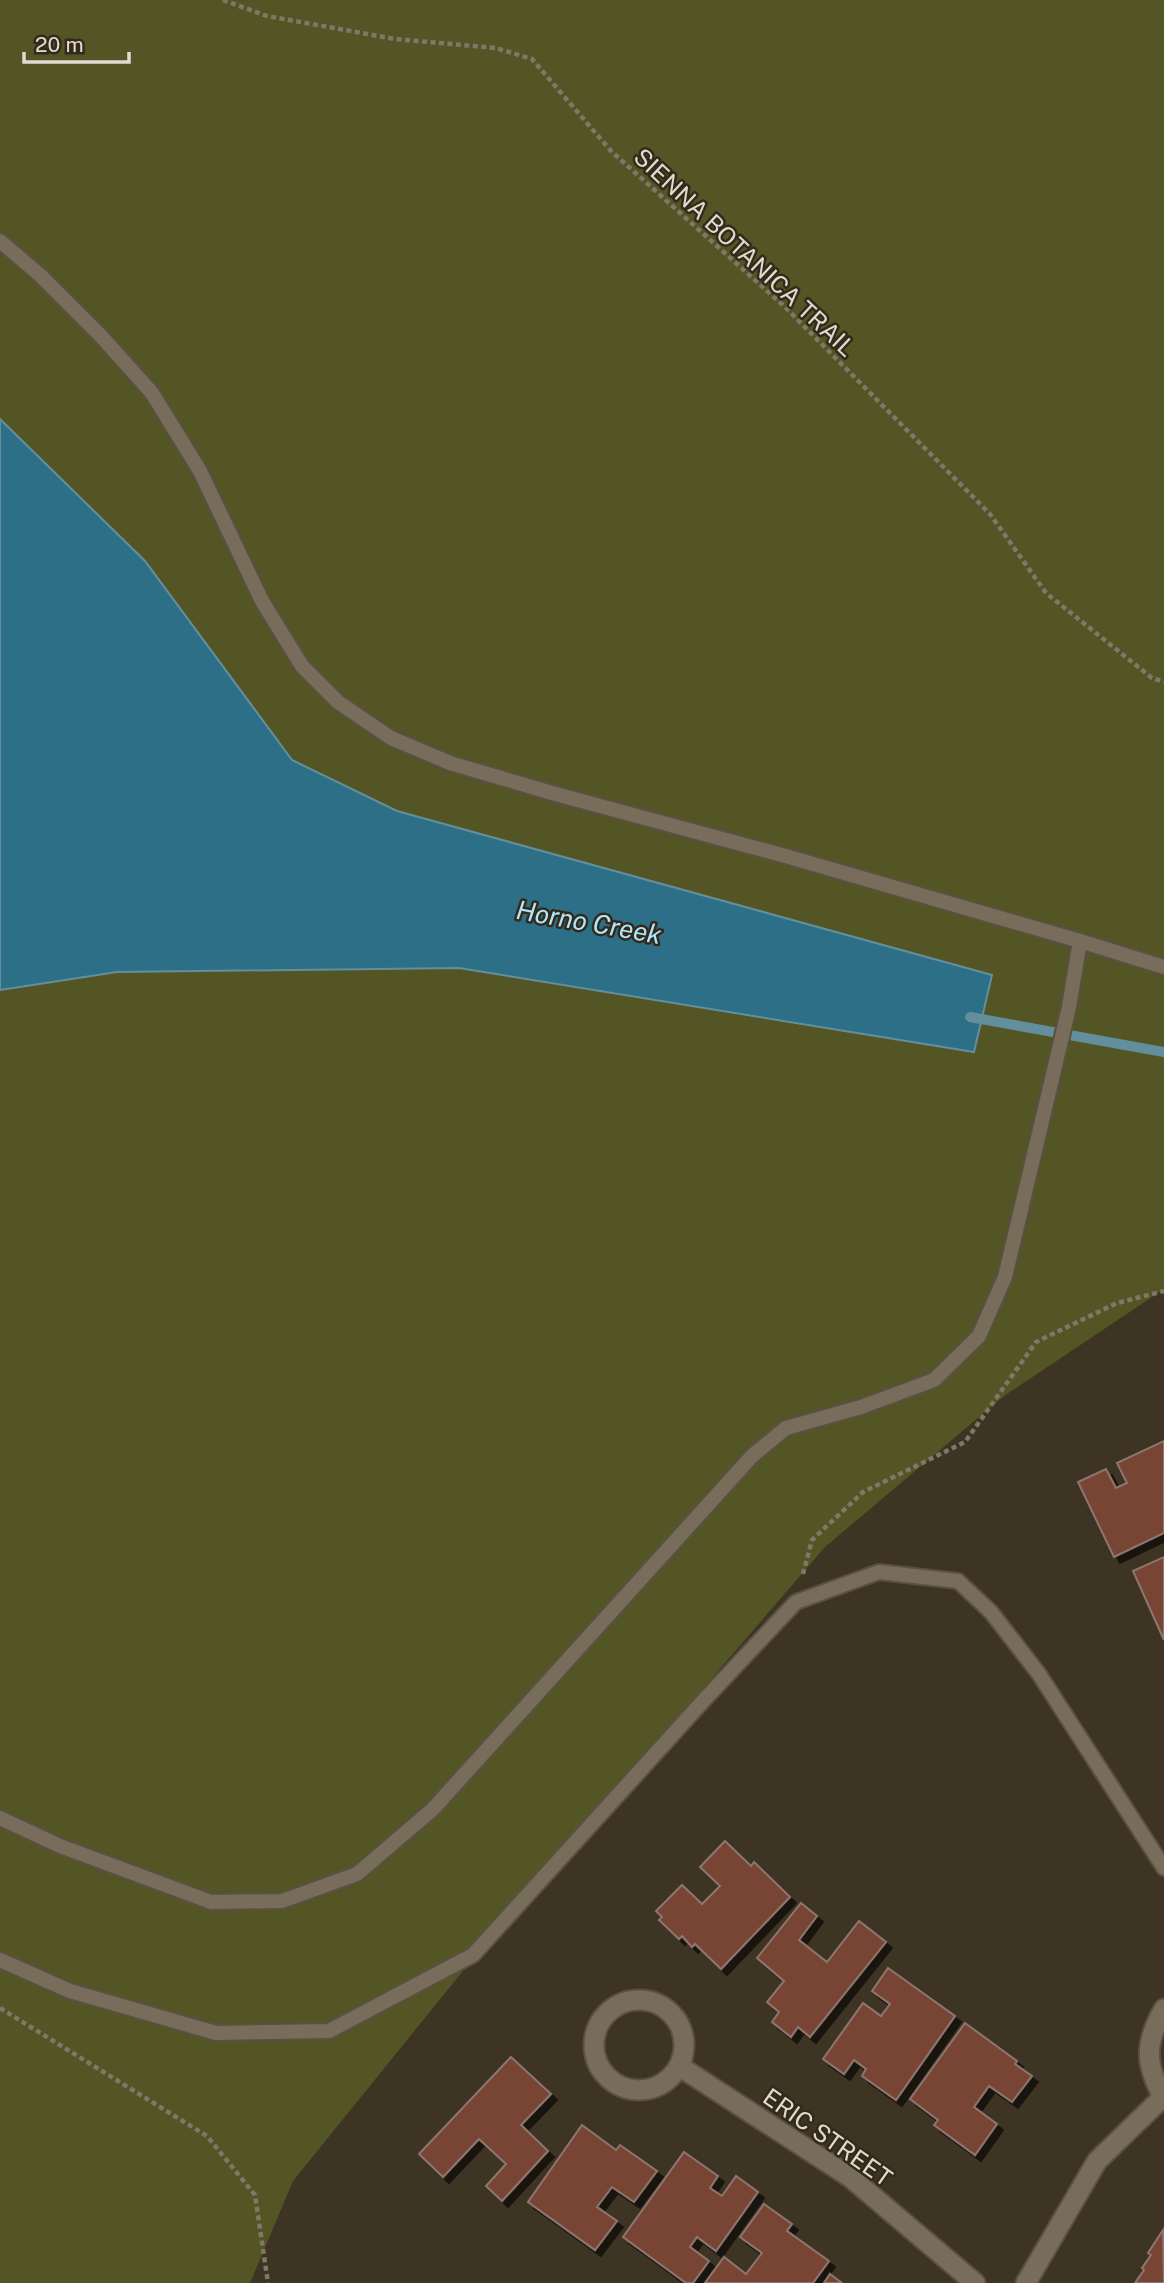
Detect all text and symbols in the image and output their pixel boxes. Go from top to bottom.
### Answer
scale bar [24,21,130,65]
text: 20 m [35,32,84,57]
street label: SIENNA BOTANICA TRAIL [629,142,861,362]
water label: Horno Creek [514,894,664,950]
street label: ERIC STREET [758,2082,898,2192]

